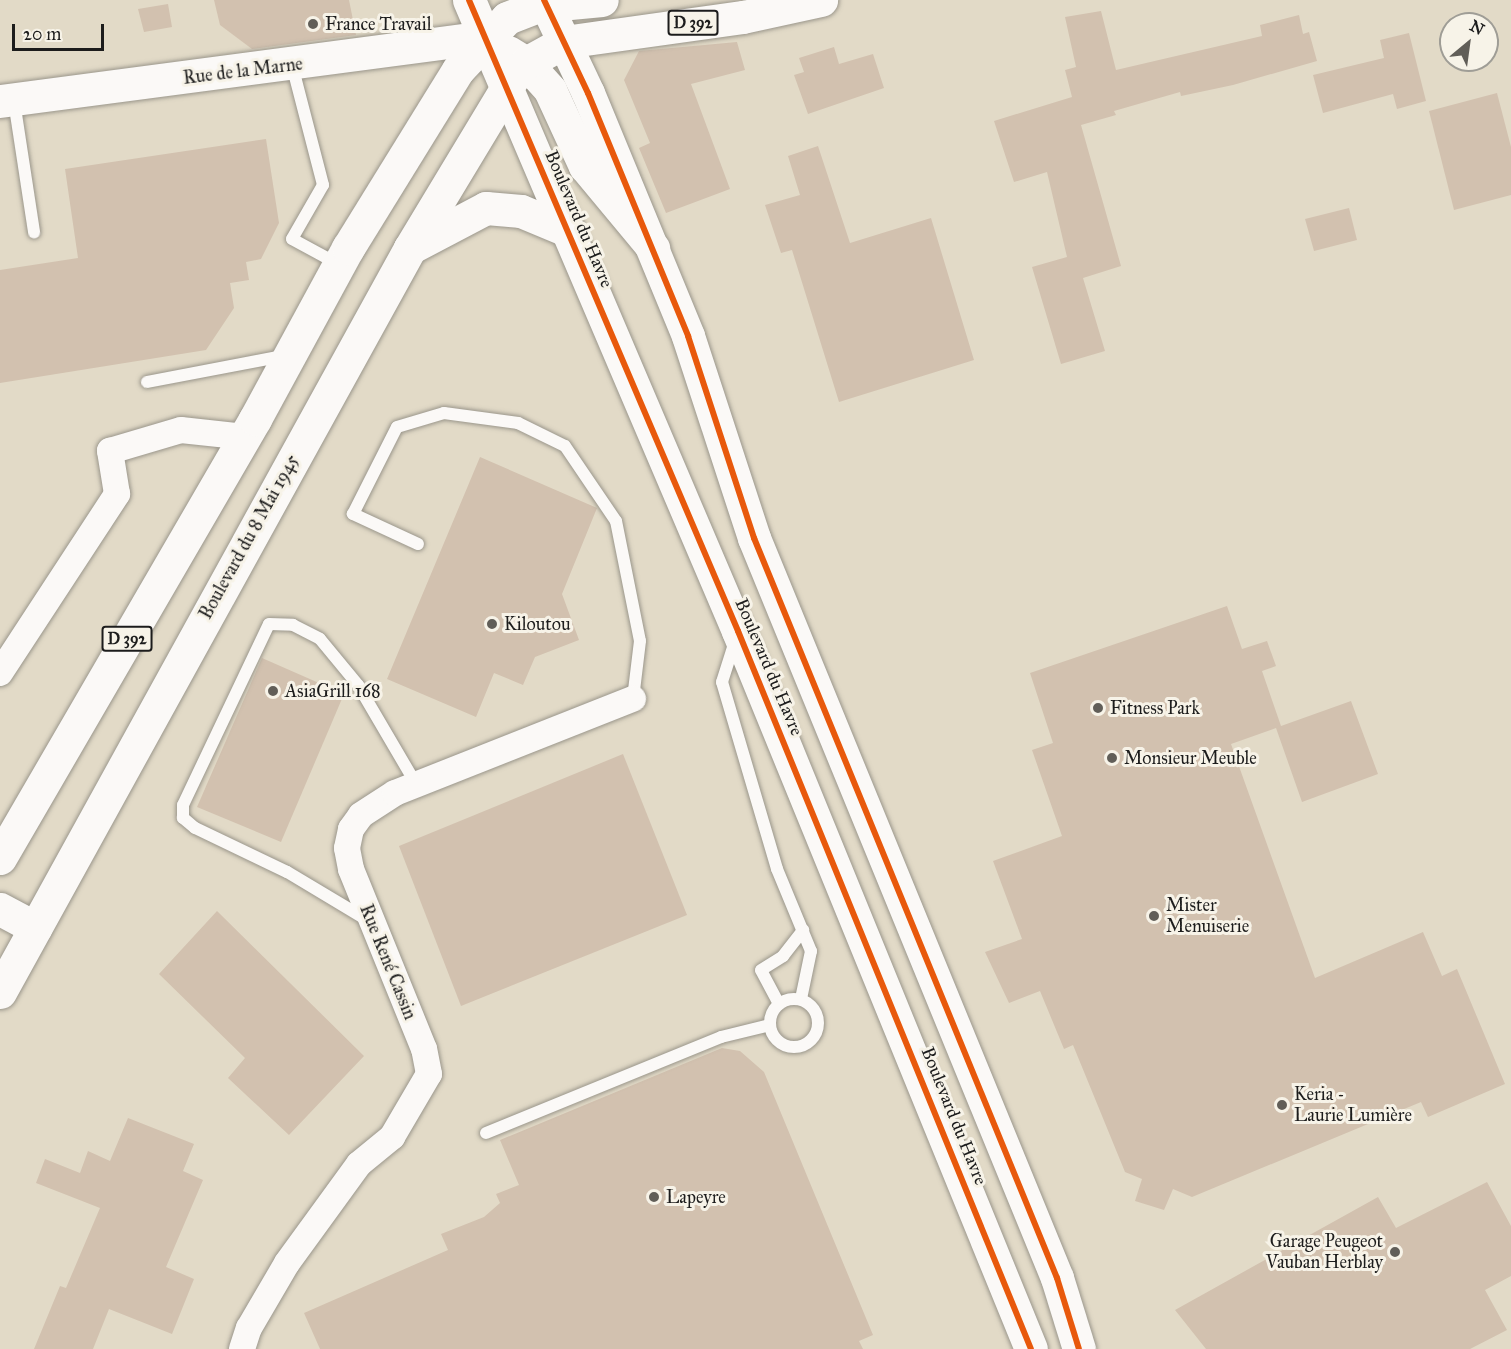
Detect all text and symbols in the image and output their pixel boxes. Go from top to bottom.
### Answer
road number: D 392 [668,10,718,36]
scale bar [15,12,106,50]
north arrow [1439,12,1499,72]
place label: France Travail [325,13,431,35]
text: N [1466,16,1488,39]
marker: France Travail [306,17,320,31]
text: 20 m [23,23,61,45]
street label: Rue de la Marne [182,53,304,89]
street label: Boulevard du Havre [540,147,618,291]
street label: Boulevard du 8 Mai 1945 [195,451,303,623]
street label: Boulevard du Havre [730,595,808,739]
place label: Kiloutou [504,613,570,635]
marker: Kiloutou [485,617,499,631]
road number: D 392 [102,626,152,652]
place label: AsiaGrill 168 [285,680,381,702]
marker: AsiaGrill 168 [266,684,280,698]
place label: Fitness Park [1110,697,1200,719]
marker: Fitness Park [1091,701,1105,715]
place label: Monsieur Meuble [1124,747,1257,769]
marker: Monsieur Meuble [1105,751,1119,765]
place label: Mister Menuiserie [1166,895,1249,938]
street label: Rue René Cassin [355,901,421,1023]
marker: Mister Menuiserie [1147,909,1161,923]
street label: Boulevard du Havre [916,1044,992,1188]
place label: Keria - Laurie Lumière [1294,1084,1412,1126]
marker: Keria - Laurie Lumière [1275,1098,1289,1112]
place label: Lapeyre [666,1186,726,1208]
marker: Lapeyre [647,1190,661,1204]
place label: Garage Peugeot Vauban Herblay [1266,1231,1383,1274]
marker: Garage Peugeot Vauban Herblay [1388,1245,1402,1259]

